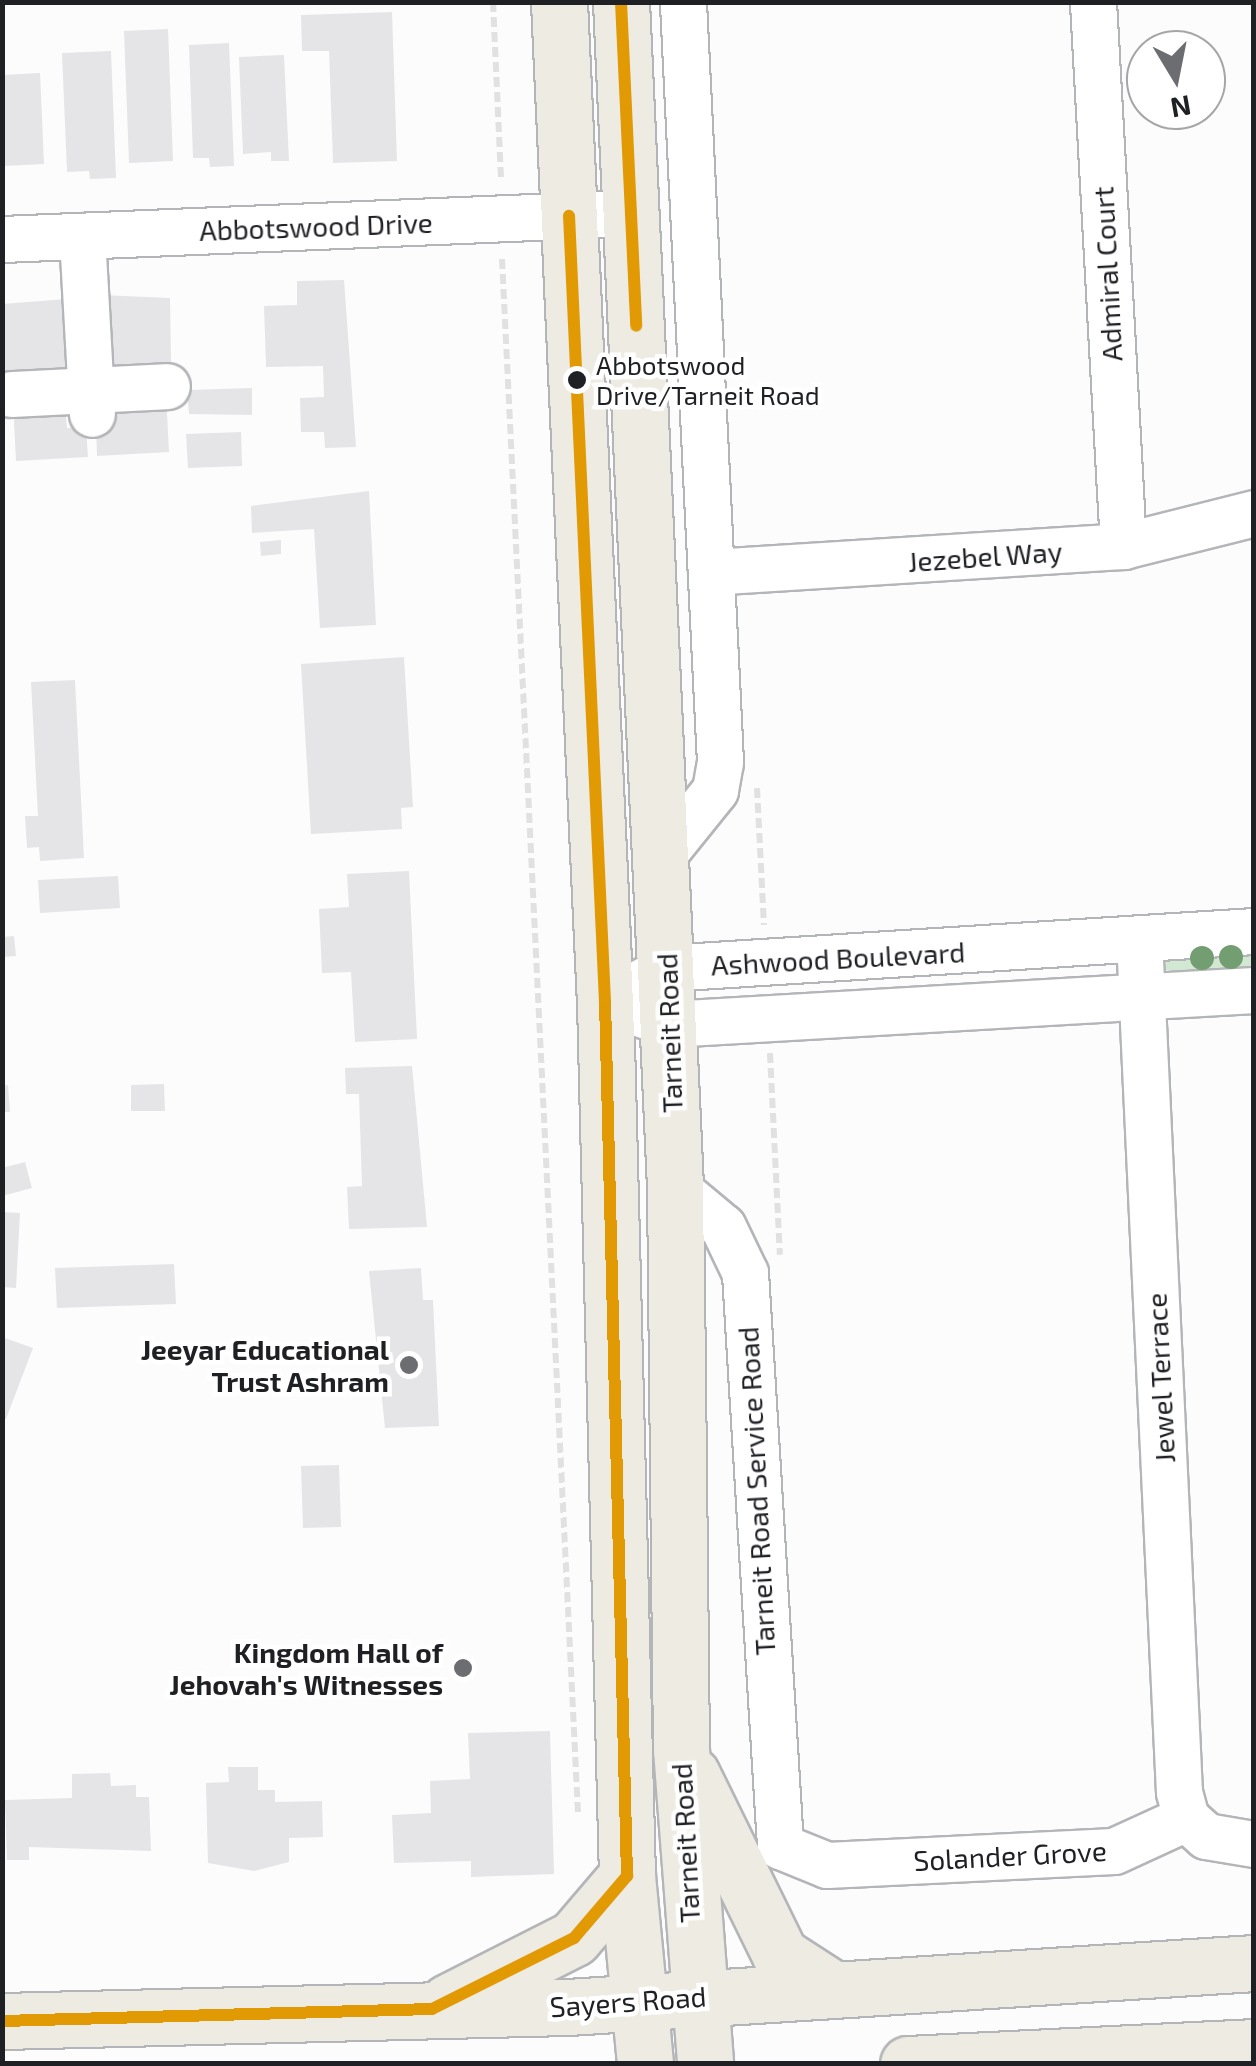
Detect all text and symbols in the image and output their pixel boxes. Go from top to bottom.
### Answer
north arrow [1126,30,1226,130]
text: N [1168,89,1194,126]
street label: Admiral Court [1086,185,1128,363]
street label: Abbotswood Drive [199,205,433,247]
place label: Abbotswood Drive/Tarneit Road [596,349,820,410]
marker: Abbotswood Drive/Tarneit Road [567,370,587,390]
street label: Jezebel Way [906,534,1064,578]
street label: Ashwood Boulevard [710,935,966,981]
street label: Tarneit Road [649,953,689,1113]
street label: Jewel Terrace [1139,1291,1181,1465]
street label: Tarneit Road Service Road [731,1326,781,1656]
place label: Jeeyar Educational Trust Ashram [140,1332,389,1398]
marker: Jeeyar Educational Trust Ashram [398,1354,420,1376]
place label: Kingdom Hall of Jehovah's Witnesses [169,1635,443,1701]
marker: Kingdom Hall of Jehovah's Witnesses [452,1657,474,1679]
street label: Tarneit Road [664,1762,706,1924]
street label: Solander Grove [912,1833,1108,1877]
street label: Sayers Road [549,1979,707,2023]

